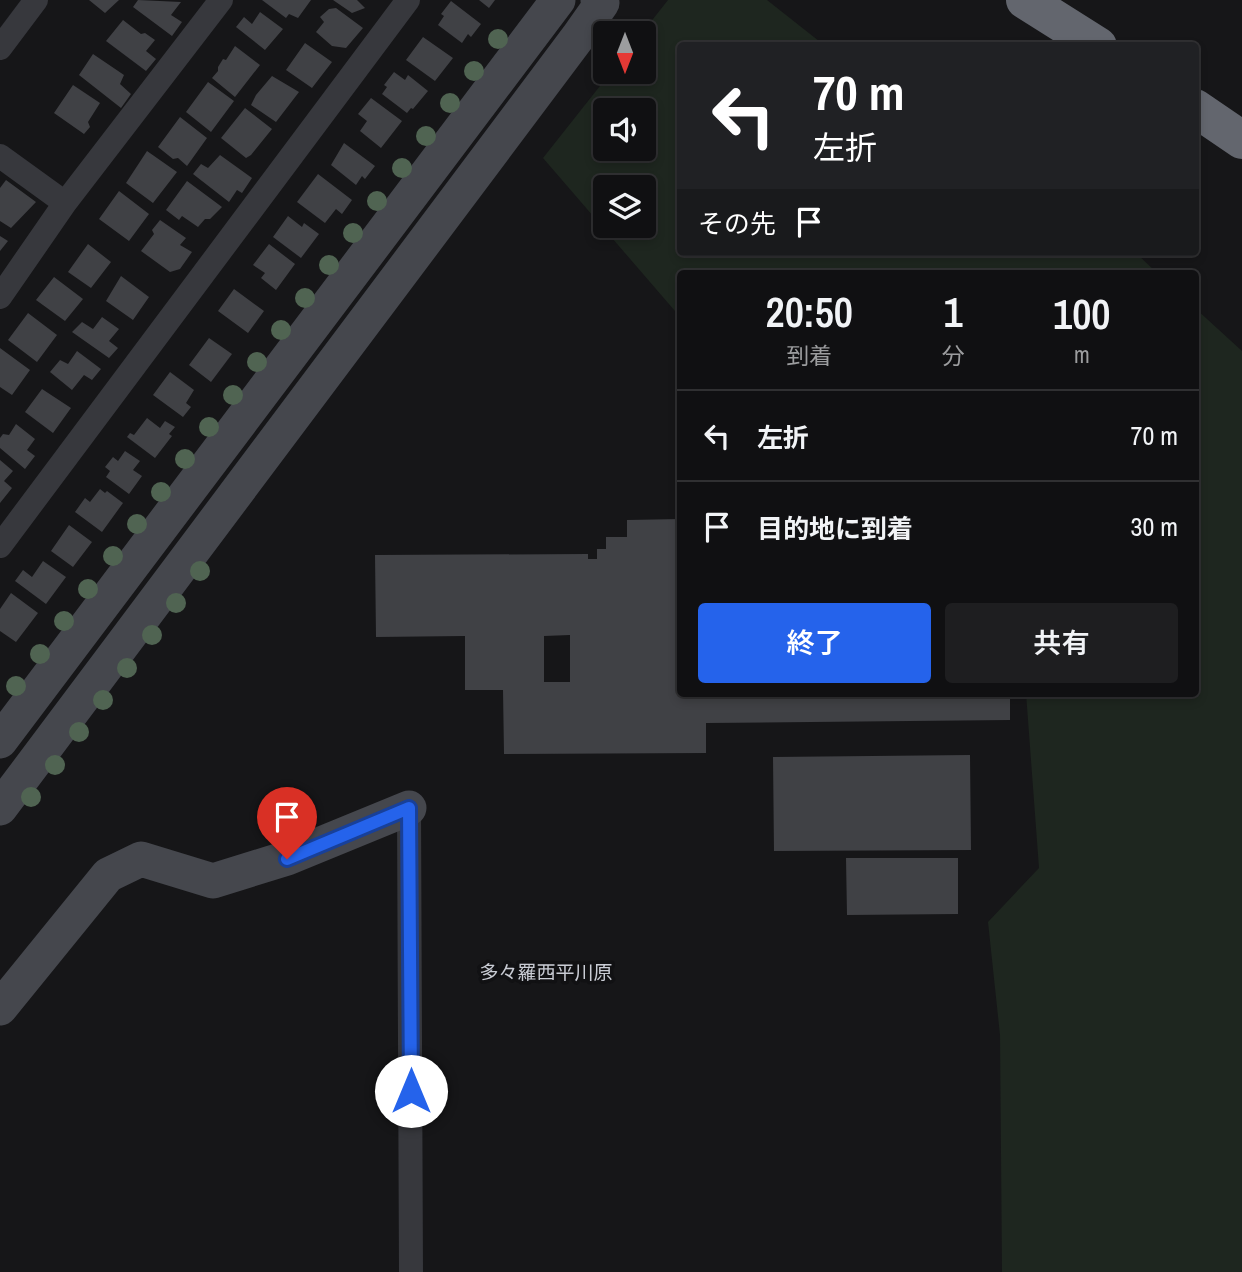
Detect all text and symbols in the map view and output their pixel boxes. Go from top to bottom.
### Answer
north arrow [593,21,656,84]
map controls [593,21,656,238]
text: 70 m [813,59,905,125]
icon: left [698,70,789,161]
button: sound [593,98,656,161]
text: 左折 [813,126,877,169]
button: layers [593,175,656,238]
icon: arrive [790,203,828,241]
text: その先 [698,206,776,241]
text: 20:50 [766,284,853,340]
text: 1 [943,284,963,340]
text: 100 [1053,286,1110,342]
text: m [1074,339,1090,370]
text: 到着 [786,340,832,371]
text: 分 [941,340,964,371]
icon: left [698,417,736,455]
text: 70 m [1131,418,1178,453]
text: 左折 [757,420,809,455]
icon: arrive [698,508,736,546]
text: 30 m [1131,509,1178,544]
text: 目的地に到着 [757,511,913,546]
button: 終了 [698,603,931,683]
button: 共有 [945,603,1178,683]
pin [257,787,317,859]
icon: arrive [268,798,306,836]
district label: 多々羅西平川原 [479,959,613,985]
position arrow [374,1054,448,1128]

